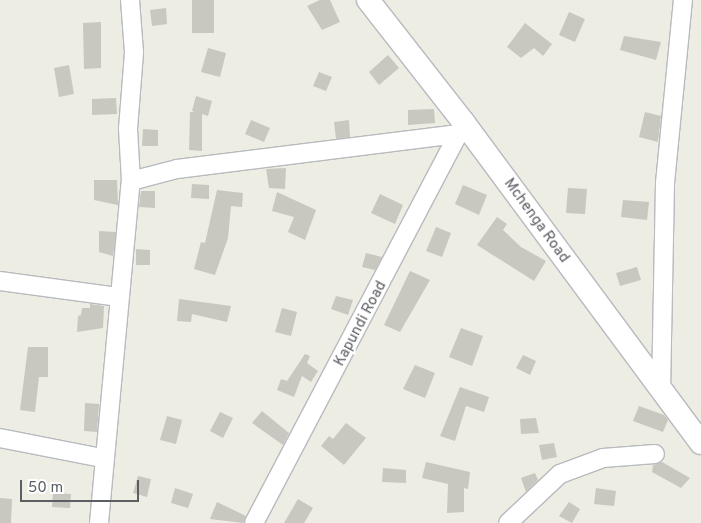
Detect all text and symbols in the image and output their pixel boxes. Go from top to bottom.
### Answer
street label: Mchenga Road [499,175,573,267]
street label: Kapundi Road [331,278,391,370]
scale bar [22,470,141,502]
text: 50 m [28,479,63,498]

